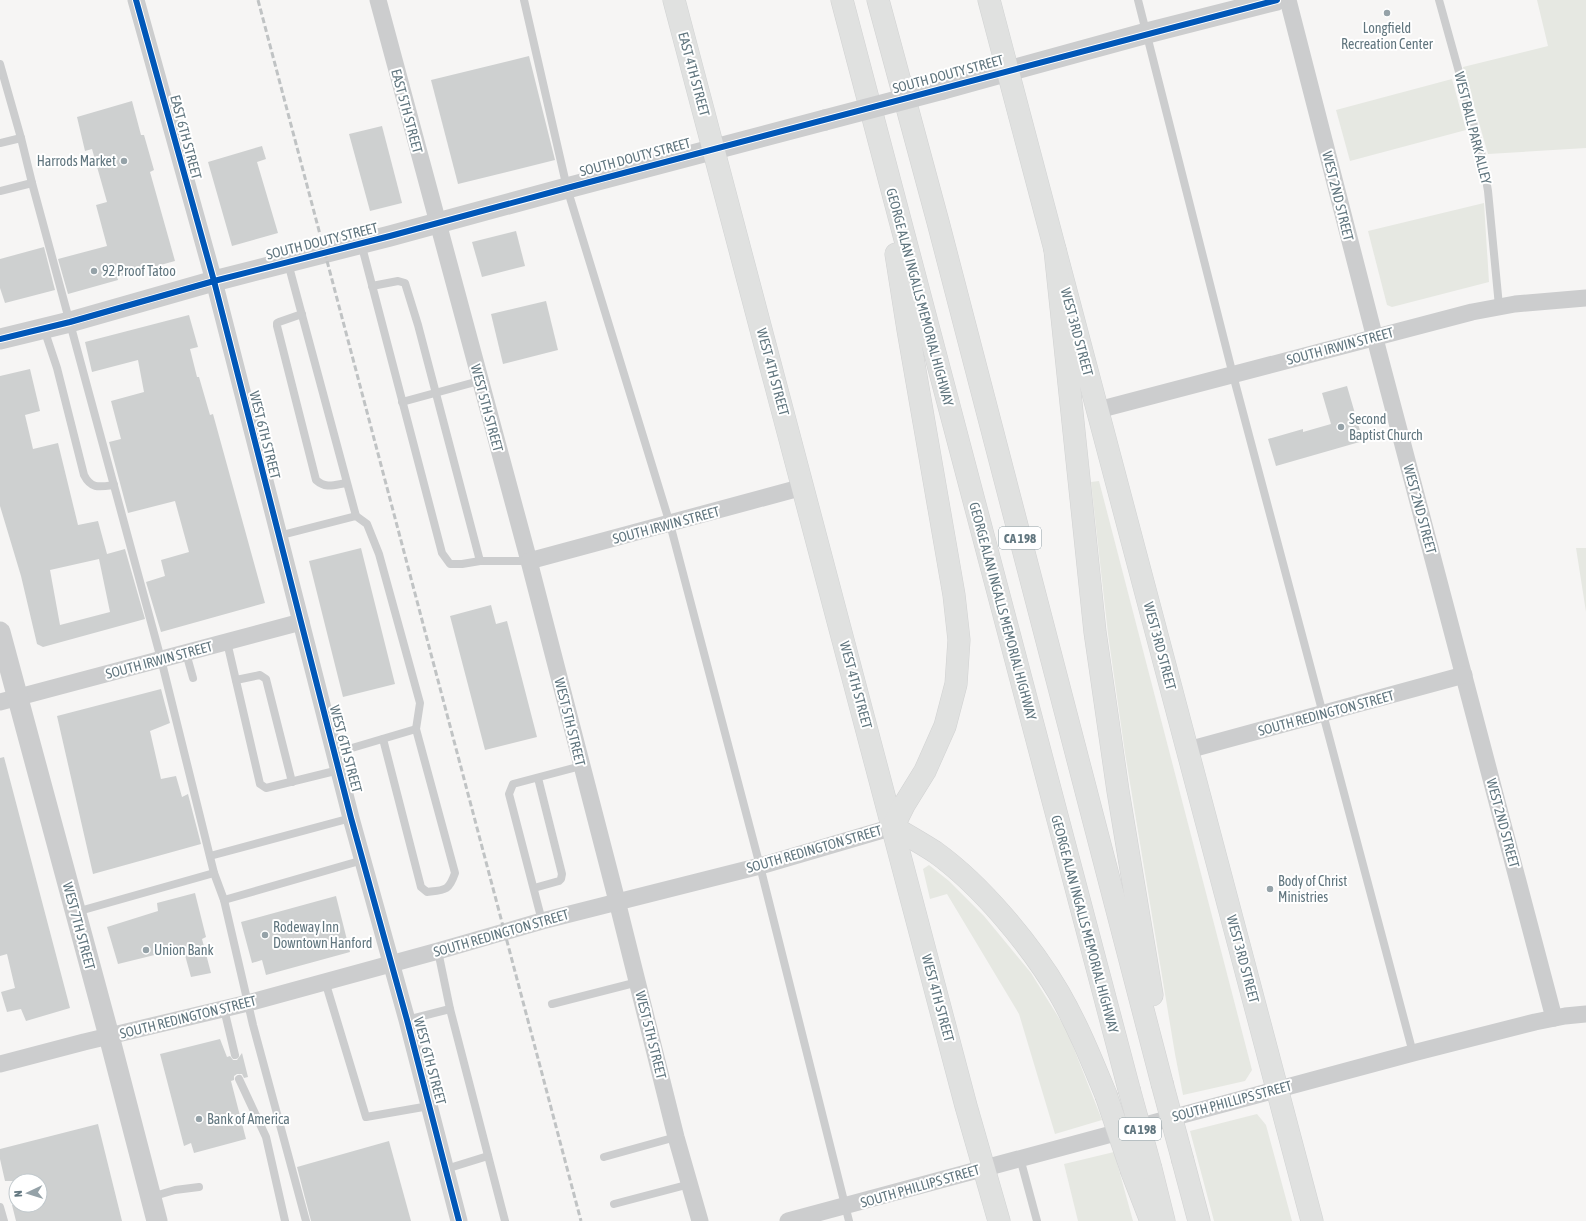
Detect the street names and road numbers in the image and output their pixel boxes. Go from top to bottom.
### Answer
street label: EAST 4TH STREET [675,30,713,118]
street label: SOUTH DOUTY STREET [891,51,1005,97]
street label: EAST 5TH STREET [388,67,426,155]
street label: WEST BALL PARK ALLEY [1451,70,1495,187]
street label: EAST 6TH STREET [167,93,205,181]
street label: SOUTH DOUTY STREET [578,134,692,180]
street label: WEST 2ND STREET [1319,150,1357,242]
street label: GEORGE ALAN INGALLS MEMORIAL HIGHWAY [883,186,957,408]
street label: SOUTH DOUTY STREET [265,219,379,263]
street label: WEST 3RD STREET [1058,286,1096,378]
street label: SOUTH IRWIN STREET [1285,324,1395,368]
street label: WEST 4TH STREET [754,326,792,418]
street label: WEST 5TH STREET [468,362,506,454]
street label: WEST 6TH STREET [246,389,284,481]
street label: WEST 2ND STREET [1400,463,1440,555]
street label: GEORGE ALAN INGALLS MEMORIAL HIGHWAY [966,500,1040,722]
street label: SOUTH IRWIN STREET [611,503,721,547]
road number: CA 198 [999,527,1041,549]
street label: WEST 3RD STREET [1141,600,1179,692]
street label: SOUTH IRWIN STREET [104,638,214,682]
street label: WEST 4TH STREET [837,639,875,731]
street label: WEST 5TH STREET [551,676,589,768]
street label: SOUTH REDINGTON STREET [1256,687,1396,739]
street label: WEST 6TH STREET [327,703,365,795]
street label: WEST 2ND STREET [1483,777,1523,869]
street label: GEORGE ALAN INGALLS MEMORIAL HIGHWAY [1048,813,1122,1035]
street label: SOUTH REDINGTON STREET [745,822,883,876]
street label: WEST 7TH STREET [60,880,98,972]
street label: SOUTH REDINGTON STREET [432,906,570,960]
street label: WEST 3RD STREET [1224,913,1262,1005]
street label: WEST 4TH STREET [919,952,957,1044]
street label: WEST 5TH STREET [632,989,670,1081]
street label: SOUTH REDINGTON STREET [118,992,258,1042]
street label: WEST 6TH STREET [411,1015,449,1107]
street label: SOUTH PHILLIPS STREET [1170,1077,1294,1125]
road number: CA 198 [1119,1118,1161,1140]
street label: SOUTH PHILLIPS STREET [859,1161,981,1211]

